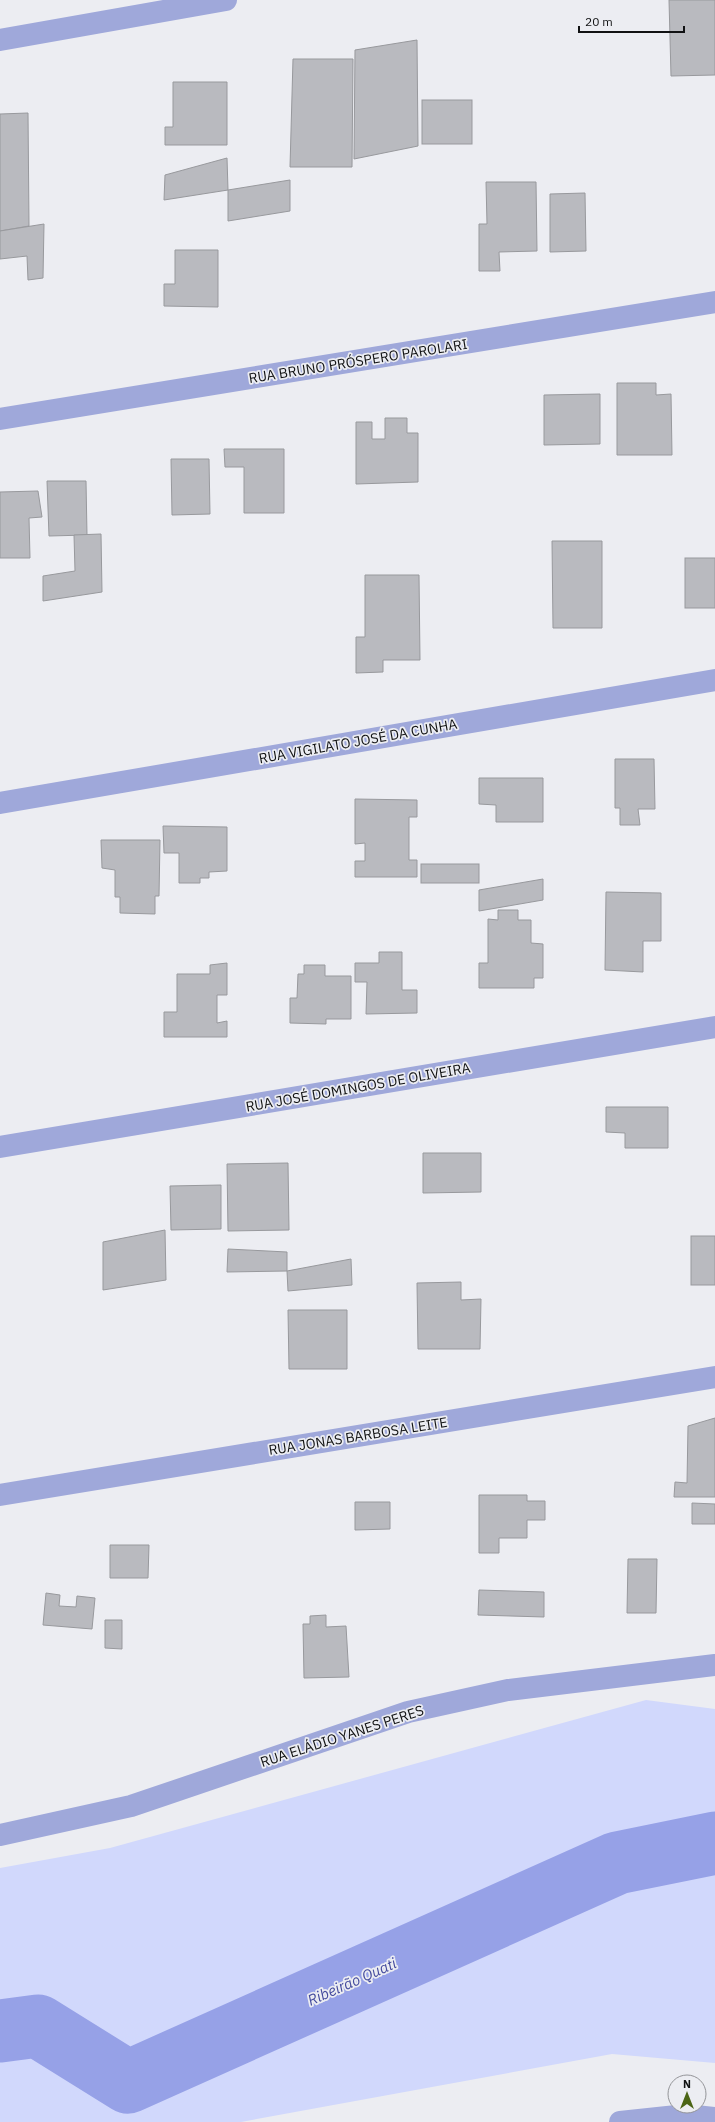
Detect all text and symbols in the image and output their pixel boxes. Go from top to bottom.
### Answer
scale bar [579,8,684,34]
text: 20 m [585,14,613,29]
street label: RUA BRUNO PRÓSPERO PAROLARI [247,334,469,387]
street label: RUA VIGILATO JOSÉ DA CUNHA [257,714,459,767]
street label: RUA JOSÉ DOMINGOS DE OLIVEIRA [244,1057,472,1116]
street label: RUA JONAS BARBOSA LEITE [267,1413,449,1459]
street label: RUA ELÁDIO YANES PERES [258,1700,426,1771]
water label: Ribeirão Quati [304,1953,399,2010]
north arrow [667,2074,707,2114]
text: N [683,2077,691,2091]

